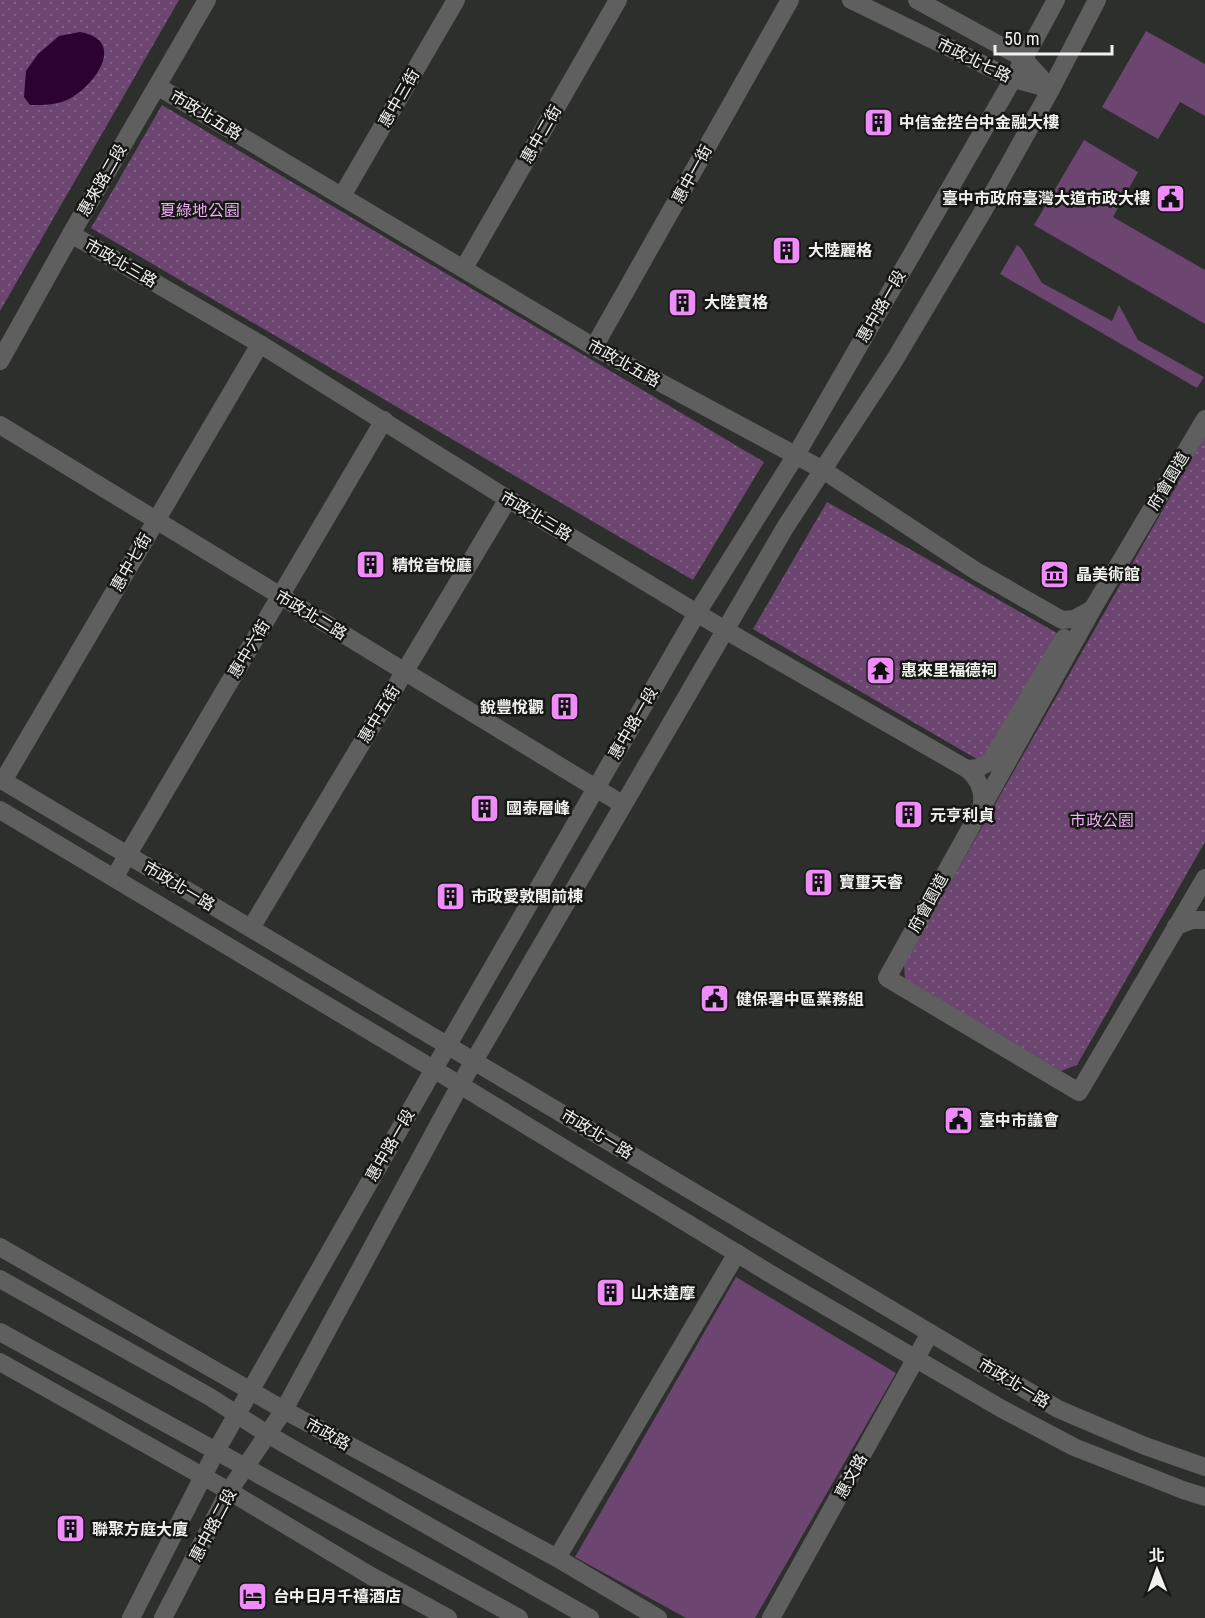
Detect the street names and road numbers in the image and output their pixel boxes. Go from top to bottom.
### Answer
street label: 市政北七路 [934,34,1014,86]
street label: 惠中三街 [375,66,423,130]
street label: 市政北五路 [167,86,245,144]
street label: 惠中二街 [517,102,565,166]
street label: 惠來路二段 [74,141,130,219]
street label: 惠中一街 [668,141,716,207]
street label: 市政北三路 [82,235,160,291]
street label: 惠中路一段 [853,267,909,345]
street label: 市政北五路 [584,335,664,391]
street label: 府會園道 [1143,449,1193,513]
street label: 市政北三路 [497,487,575,545]
street label: 惠中七街 [107,530,155,594]
street label: 市政北二路 [272,586,350,644]
street label: 惠中六街 [224,617,274,681]
street label: 惠中五街 [354,682,404,746]
street label: 惠中路一段 [605,684,661,762]
street label: 市政北一路 [140,857,218,915]
street label: 府會園道 [904,870,952,936]
street label: 市政北一路 [558,1105,636,1163]
street label: 惠中路一段 [362,1106,418,1184]
street label: 市政北一路 [975,1354,1053,1412]
street label: 市政路 [302,1414,354,1454]
street label: 惠文路 [831,1450,871,1502]
street label: 惠中路二段 [186,1485,240,1565]

